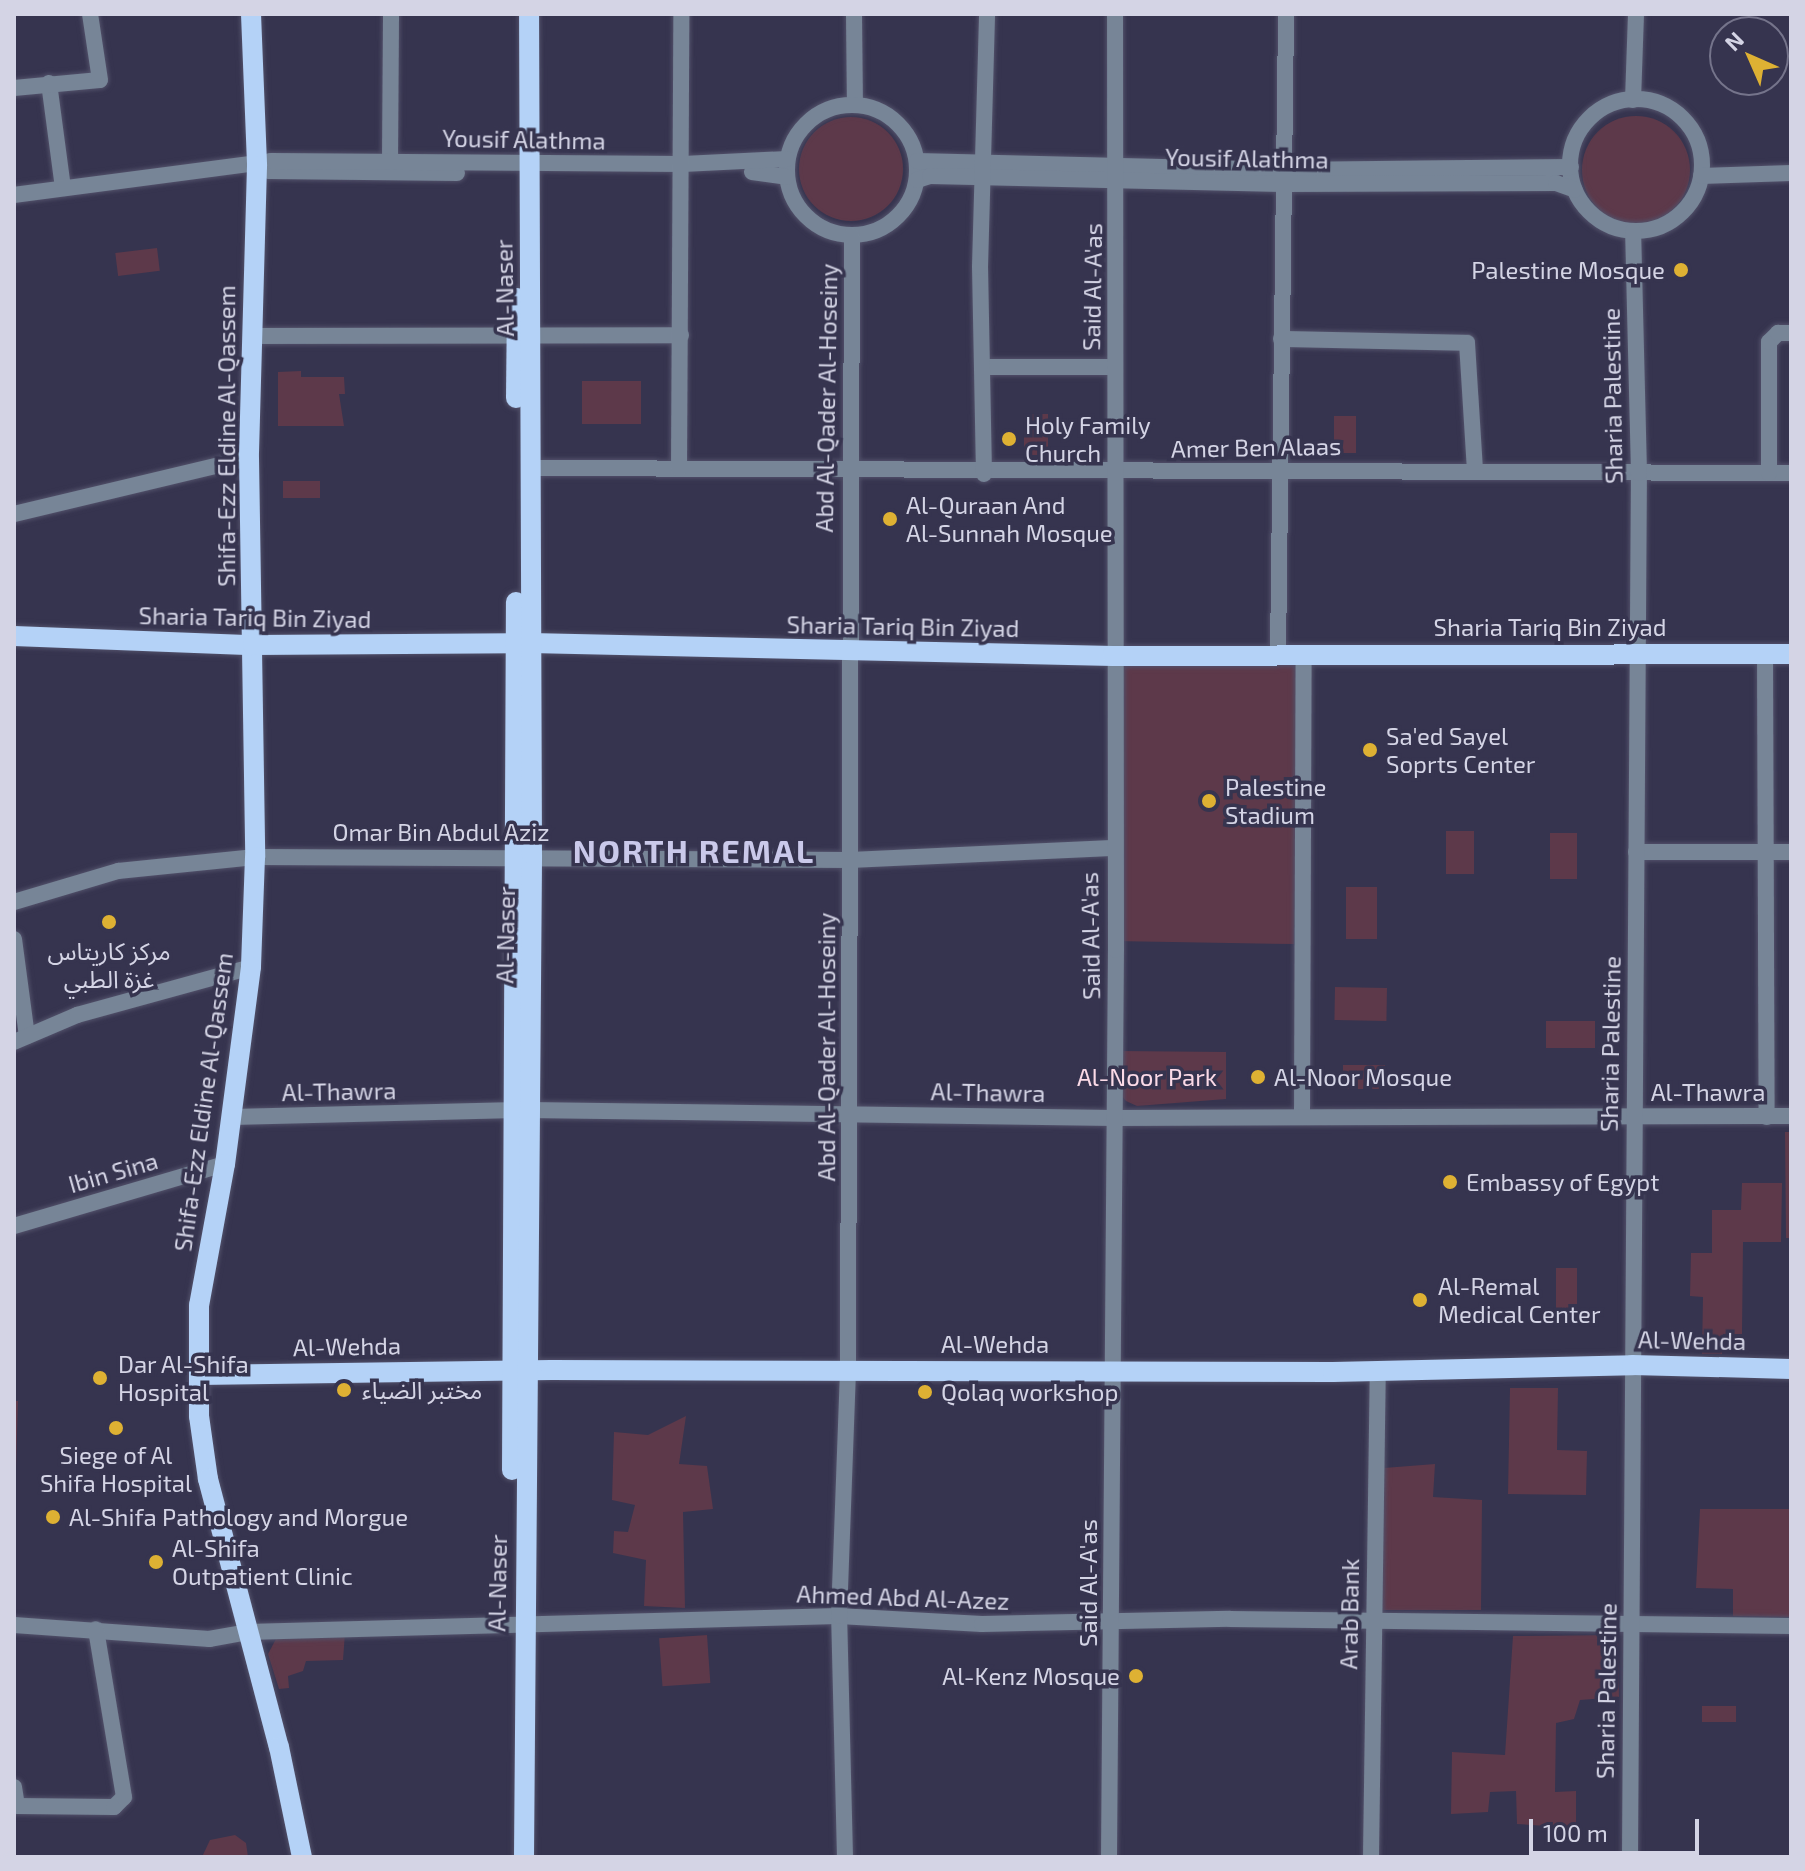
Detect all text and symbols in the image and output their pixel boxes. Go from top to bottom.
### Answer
north arrow [1709,16,1789,96]
text: N [1719,26,1748,55]
street label: Yousif Alathma [442,123,606,155]
street label: Yousif Alathma [1165,142,1329,174]
street label: Said Al-A'as [1076,223,1108,351]
street label: Al-Naser [489,239,519,337]
place label: Palestine Mosque [1471,256,1665,284]
marker: Palestine Mosque [1672,261,1690,279]
street label: Abd Al-Qader Al-Hoseiny [809,262,843,534]
street label: Shifa-Ezz Eldine Al-Qassem [212,285,240,587]
street label: Sharia Palestine [1596,308,1628,484]
place label: Holy Family Church [1025,411,1151,467]
marker: Holy Family Church [1000,430,1018,448]
street label: Amer Ben Alaas [1170,431,1342,463]
place label: Al-Quraan And Al-Sunnah Mosque [906,491,1113,547]
marker: Al-Quraan And Al-Sunnah Mosque [881,510,899,528]
street label: Sharia Tariq Bin Ziyad [138,601,372,633]
street label: Sharia Tariq Bin Ziyad [786,610,1020,642]
street label: Sharia Tariq Bin Ziyad [1433,613,1667,641]
place label: Sa'ed Sayel Soprts Center [1386,722,1535,778]
marker: Sa'ed Sayel Soprts Center [1361,741,1379,759]
place label: Palestine Stadium [1225,773,1326,829]
marker: Palestine Stadium [1200,792,1218,810]
street label: Omar Bin Abdul Aziz [331,818,551,846]
district label: NORTH REMAL [573,831,815,869]
street label: Said Al-A'as [1074,872,1106,1000]
street label: Al-Naser [490,886,520,984]
marker: مركز كاريتاس غزة الطبي [98,911,120,933]
street label: Abd Al-Qader Al-Hoseiny [812,912,840,1182]
place label: مركز كاريتاس غزة الطبي [48,937,170,993]
street label: Shifa-Ezz Eldine Al-Qassem [168,950,238,1254]
street label: Sharia Palestine [1594,956,1626,1132]
park label: Al-Noor Park [1077,1063,1217,1091]
place label: Al-Noor Mosque [1274,1063,1453,1091]
marker: Al-Noor Mosque [1249,1068,1267,1086]
street label: Al-Thawra [281,1076,397,1106]
street label: Al-Thawra [930,1077,1046,1107]
street label: Al-Thawra [1651,1078,1765,1106]
street label: Ibin Sina [65,1146,161,1198]
place label: Embassy of Egypt [1466,1168,1660,1196]
marker: Embassy of Egypt [1441,1173,1459,1191]
place label: Al-Remal Medical Center [1438,1272,1601,1328]
marker: Al-Remal Medical Center [1409,1289,1431,1311]
street label: Al-Wehda [1638,1325,1746,1355]
street label: Al-Wehda [941,1330,1049,1358]
street label: Al-Wehda [293,1331,401,1361]
place label: Dar Al-Shifa Hospital [118,1350,250,1406]
marker: Dar Al-Shifa Hospital [89,1367,111,1389]
place label: مختبر الضياء [362,1376,482,1404]
place label: Qolaq workshop [941,1378,1119,1406]
marker: مختبر الضياء [333,1379,355,1401]
marker: Qolaq workshop [916,1383,934,1401]
marker: Siege of Al Shifa Hospital [107,1419,125,1437]
place label: Siege of Al Shifa Hospital [40,1441,192,1497]
place label: Al-Shifa Pathology and Morgue [69,1503,409,1531]
marker: Al-Shifa Pathology and Morgue [44,1508,62,1526]
street label: Said Al-A'as [1074,1519,1102,1647]
place label: Al-Shifa Outpatient Clinic [172,1534,353,1590]
street label: Al-Naser [482,1534,512,1632]
marker: Al-Shifa Outpatient Clinic [147,1553,165,1571]
street label: Arab Bank [1334,1558,1364,1670]
street label: Ahmed Abd Al-Azez [795,1579,1011,1615]
street label: Sharia Palestine [1590,1603,1622,1779]
place label: Al-Kenz Mosque [942,1662,1120,1690]
marker: Al-Kenz Mosque [1127,1667,1145,1685]
scale bar [1533,1803,1703,1853]
text: 100 m [1543,1818,1608,1847]

